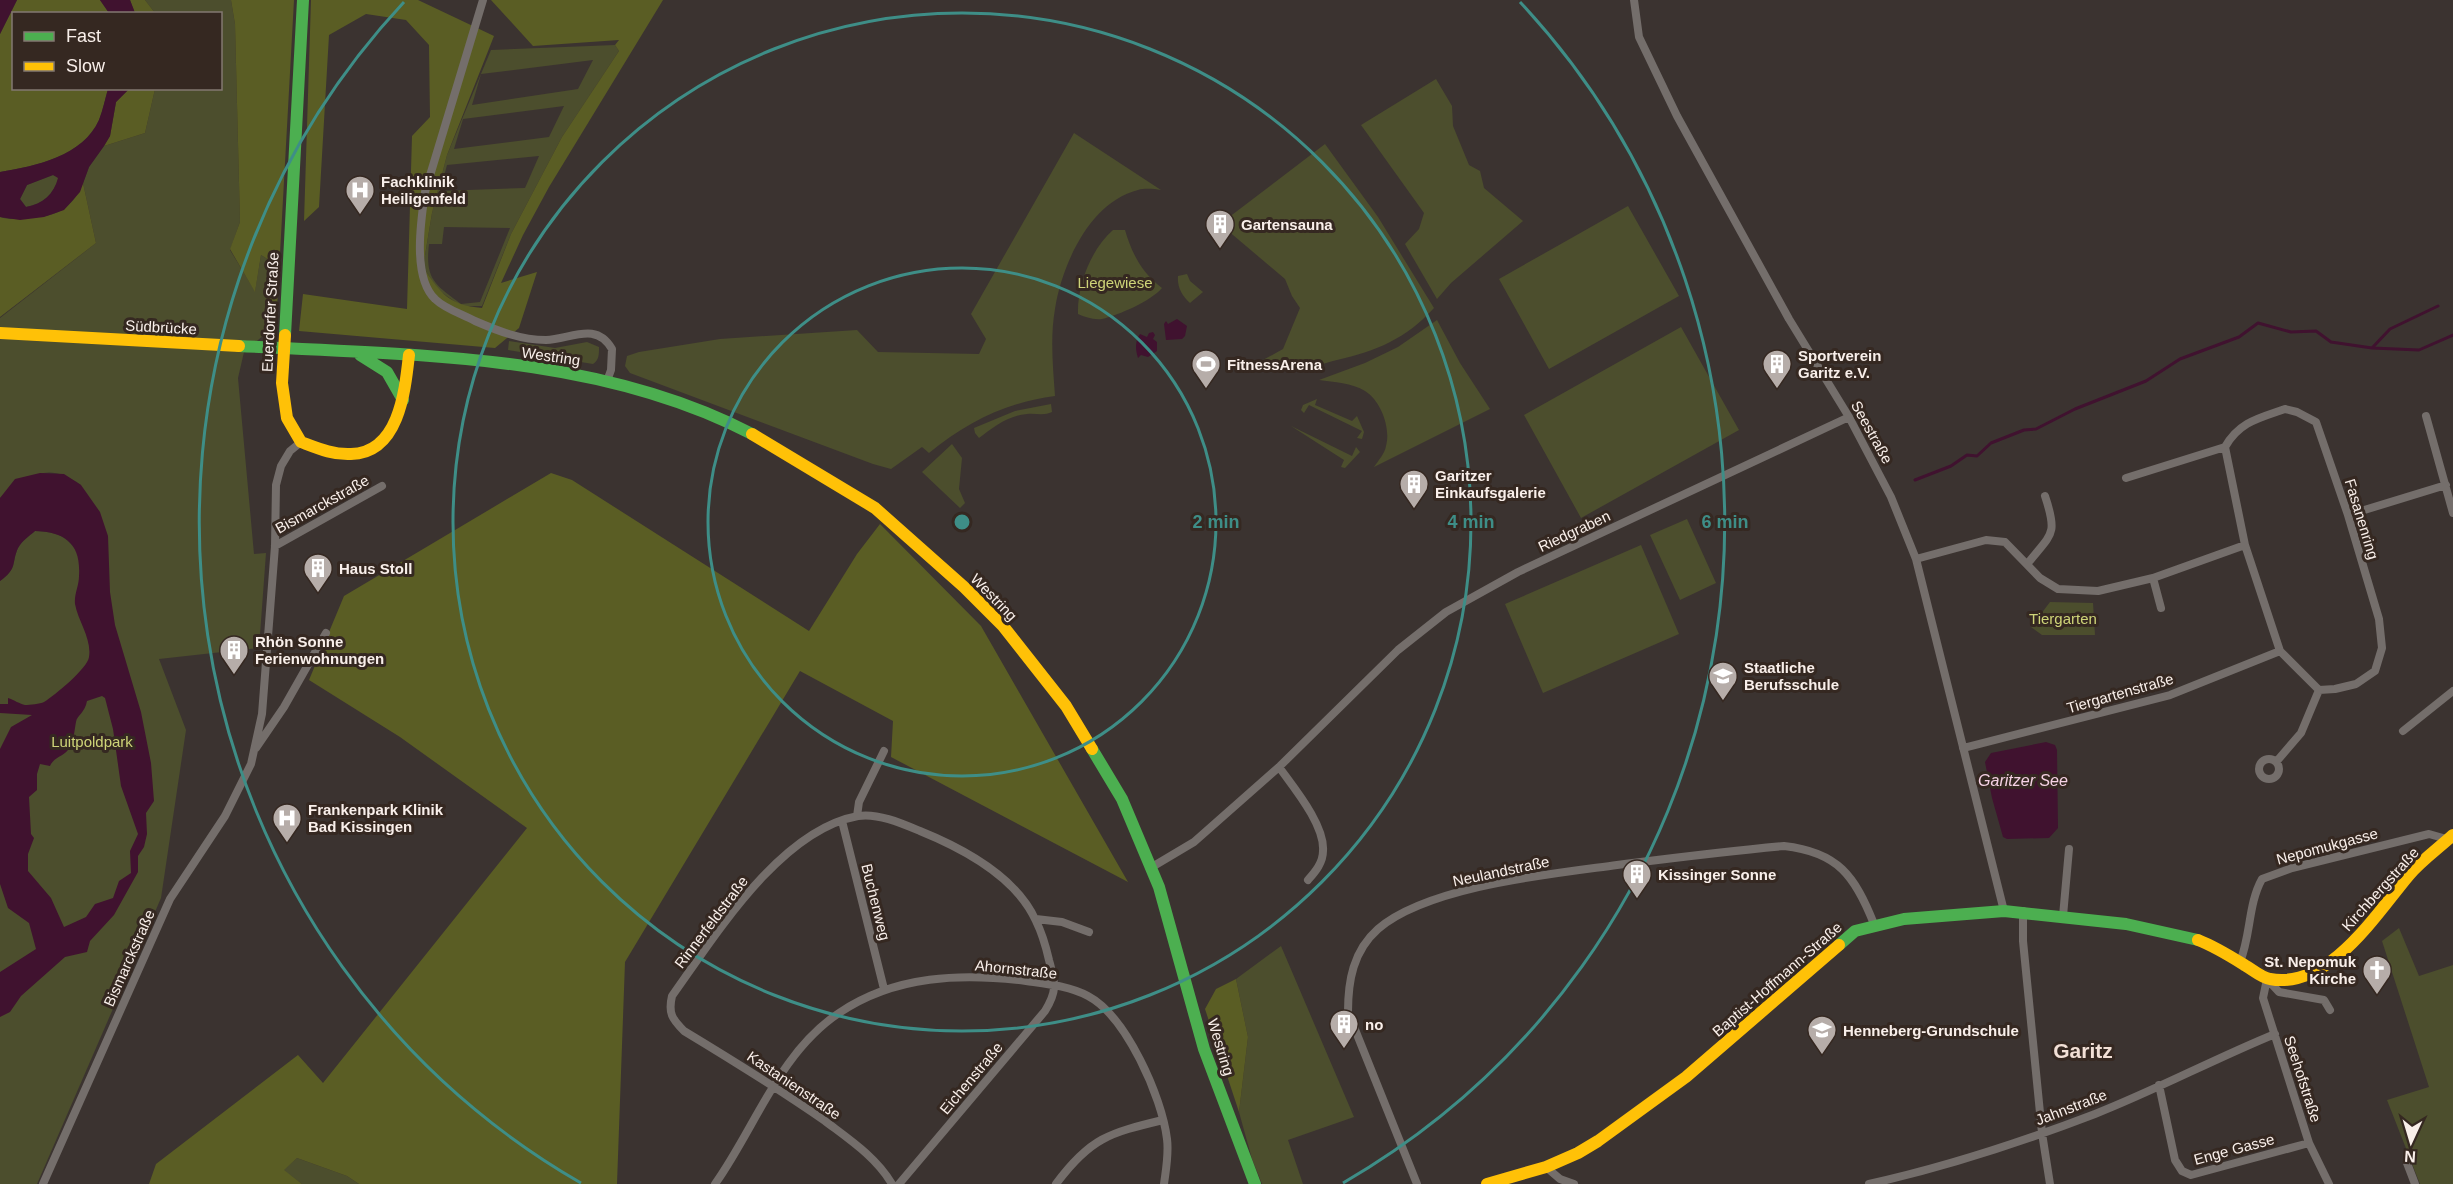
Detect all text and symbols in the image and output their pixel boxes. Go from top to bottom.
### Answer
legend [12,12,222,90]
text: Fast [66,26,101,46]
text: Slow [66,56,106,76]
place label: Fachklinik Heiligenfeld [381,173,466,207]
hospital icon: Fachklinik Heiligenfeld [344,174,376,216]
building icon: Gartensauna [1204,208,1236,250]
place label: Gartensauna [1241,216,1333,233]
street label: Euerdorfer Straße [258,252,282,372]
park label: Liegewiese [1077,274,1153,291]
street label: Südbrücke [125,317,197,337]
street label: Westring [521,343,581,369]
place label: Sportverein Garitz e.V. [1798,347,1881,381]
sports icon: FitnessArena [1190,348,1222,390]
building icon: Sportverein Garitz e.V. [1761,348,1793,390]
place label: FitnessArena [1227,356,1323,373]
street label: Seestraße [1848,398,1896,466]
place label: Garitzer Einkaufsgalerie [1435,467,1546,501]
building icon: Garitzer Einkaufsgalerie [1398,468,1430,510]
street label: Bismarckstraße [272,471,372,537]
street label: Fasanenring [2342,477,2382,561]
street label: Riedgraben [1535,507,1613,555]
centre of rings [952,512,972,532]
text: 2 min [1192,512,1240,532]
text: 4 min [1447,512,1495,532]
text: 6 min [1701,512,1749,532]
building icon: Haus Stoll [302,552,334,594]
place label: Haus Stoll [339,560,412,577]
street label: Westring [967,570,1021,624]
park label: Tiergarten [2029,610,2097,627]
place label: Rhön Sonne Ferienwohnungen [255,633,384,667]
building icon: Rhön Sonne Ferienwohnungen [218,634,250,676]
place label: Staatliche Berufsschule [1744,659,1839,693]
school or university icon: Staatliche Berufsschule [1707,660,1739,702]
street label: Tiergartenstraße [2065,670,2175,716]
park label: Luitpoldpark [51,733,133,750]
water label: Garitzer See [1978,772,2068,789]
place label: Frankenpark Klinik Bad Kissingen [308,801,444,835]
hospital icon: Frankenpark Klinik Bad Kissingen [271,802,303,844]
street label: Nepomukgasse [2274,824,2380,868]
street label: Kirchbergstraße [2338,844,2422,934]
street label: Neulandstraße [1451,852,1551,890]
building icon: Kissinger Sonne [1621,858,1653,900]
street label: Buchenweg [858,862,894,942]
place label: Kissinger Sonne [1658,866,1776,883]
street label: Rinnerfeldstraße [671,873,751,971]
street label: Bismarckstraße [100,907,158,1009]
street label: Baptist-Hoffmann-Straße [1709,918,1845,1040]
place label: St. Nepomuk Kirche [2264,953,2357,987]
church icon: St. Nepomuk Kirche [2361,954,2393,996]
street label: Ahornstraße [974,956,1058,982]
building icon: no [1328,1008,1360,1050]
school or university icon: Henneberg-Grundschule [1806,1014,1838,1056]
street label: Westring [1204,1016,1238,1078]
place label: no [1365,1016,1383,1033]
place label: Henneberg-Grundschule [1843,1022,2019,1039]
street label: Seehofstraße [2281,1034,2325,1124]
street label: Eichenstraße [936,1039,1006,1117]
district label: Garitz [2053,1039,2113,1062]
street label: Kastanienstraße [744,1047,844,1123]
street label: Jahnstraße [2033,1086,2109,1128]
north arrow [2381,1112,2441,1172]
street label: Enge Gasse [2192,1130,2276,1168]
text: N [2404,1148,2416,1165]

